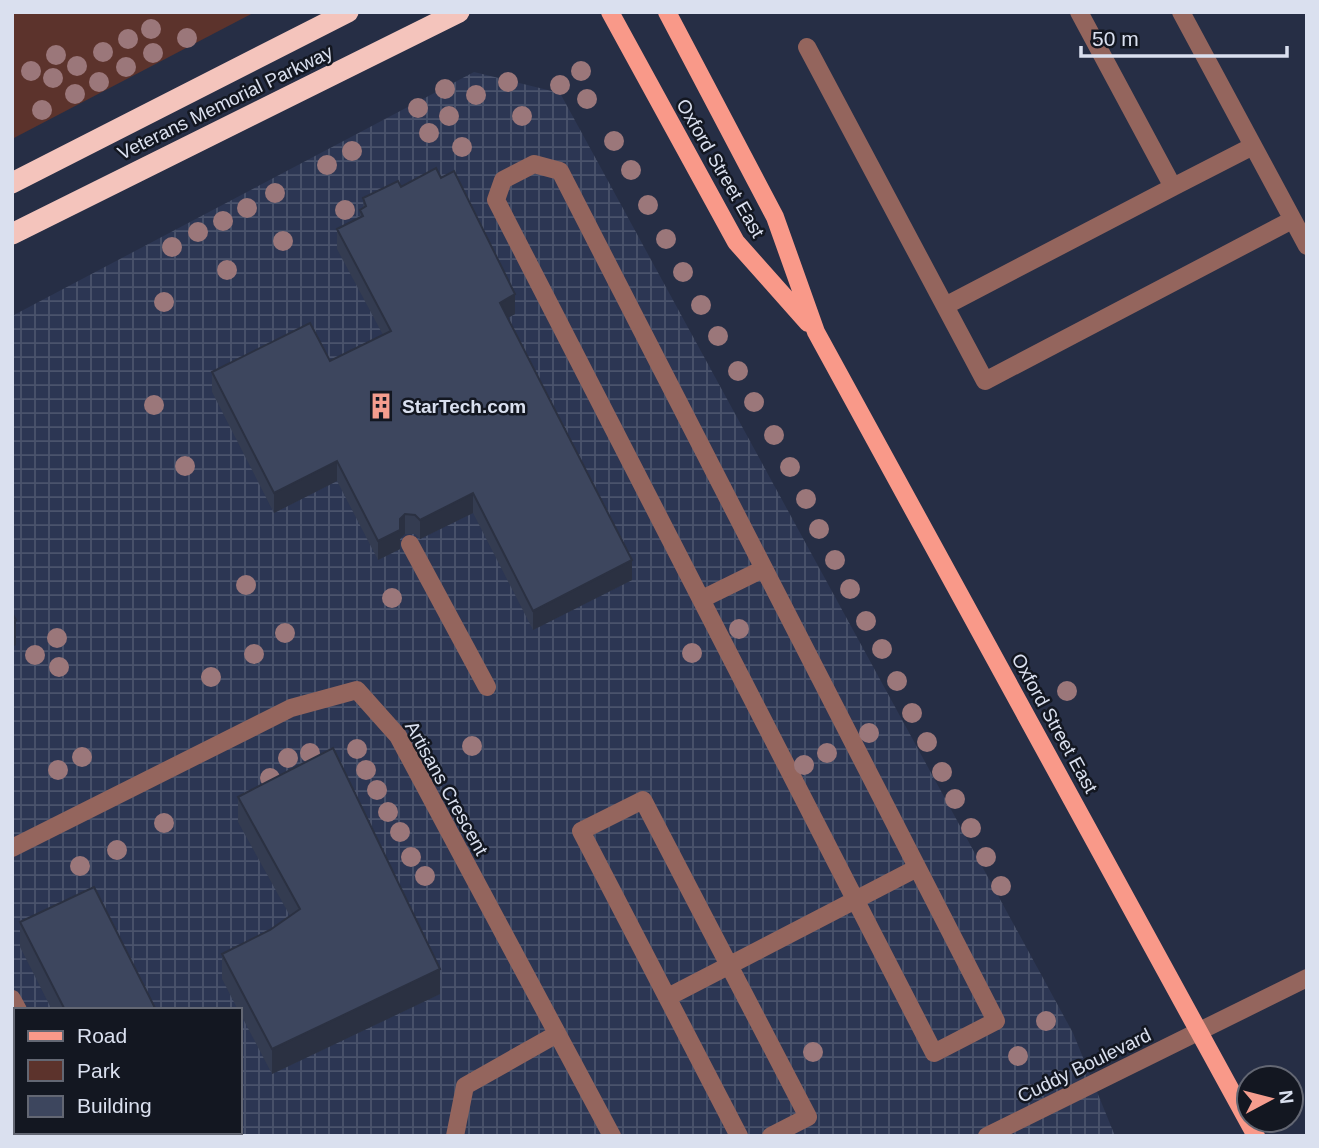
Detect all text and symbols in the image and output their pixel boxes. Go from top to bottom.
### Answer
scale bar [1081,14,1288,58]
text: 50 m [1092,27,1139,50]
street label: Veterans Memorial Parkway [114,41,337,164]
street label: Oxford Street East [672,95,769,242]
building icon: StarTech.com [366,391,396,421]
place label: StarTech.com [402,396,526,417]
street label: Oxford Street East [1007,650,1102,797]
street label: Artisans Crescent [401,718,492,860]
legend [14,1008,242,1134]
text: Road [77,1024,127,1047]
street label: Cuddy Boulevard [1014,1024,1154,1107]
text: Park [77,1059,121,1082]
north arrow [1235,1064,1305,1134]
text: N [1275,1089,1298,1105]
text: Building [77,1094,152,1117]

